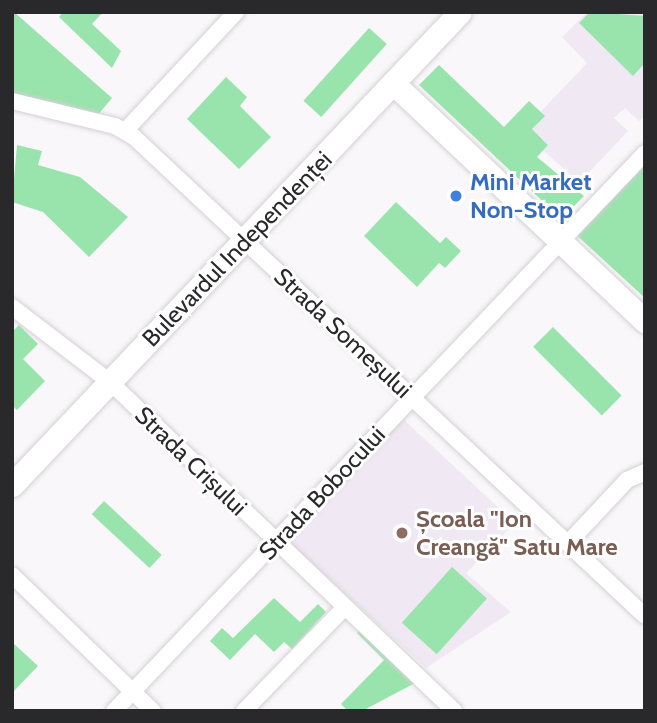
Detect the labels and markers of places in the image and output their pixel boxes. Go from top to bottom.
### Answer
place label: Mini Market Non-Stop [470,168,591,224]
marker: Mini Market Non-Stop [448,188,464,204]
place label: Școala "Ion Creangă" Satu Mare [416,505,618,561]
marker: Școala "Ion Creangă" Satu Mare [394,525,410,541]

